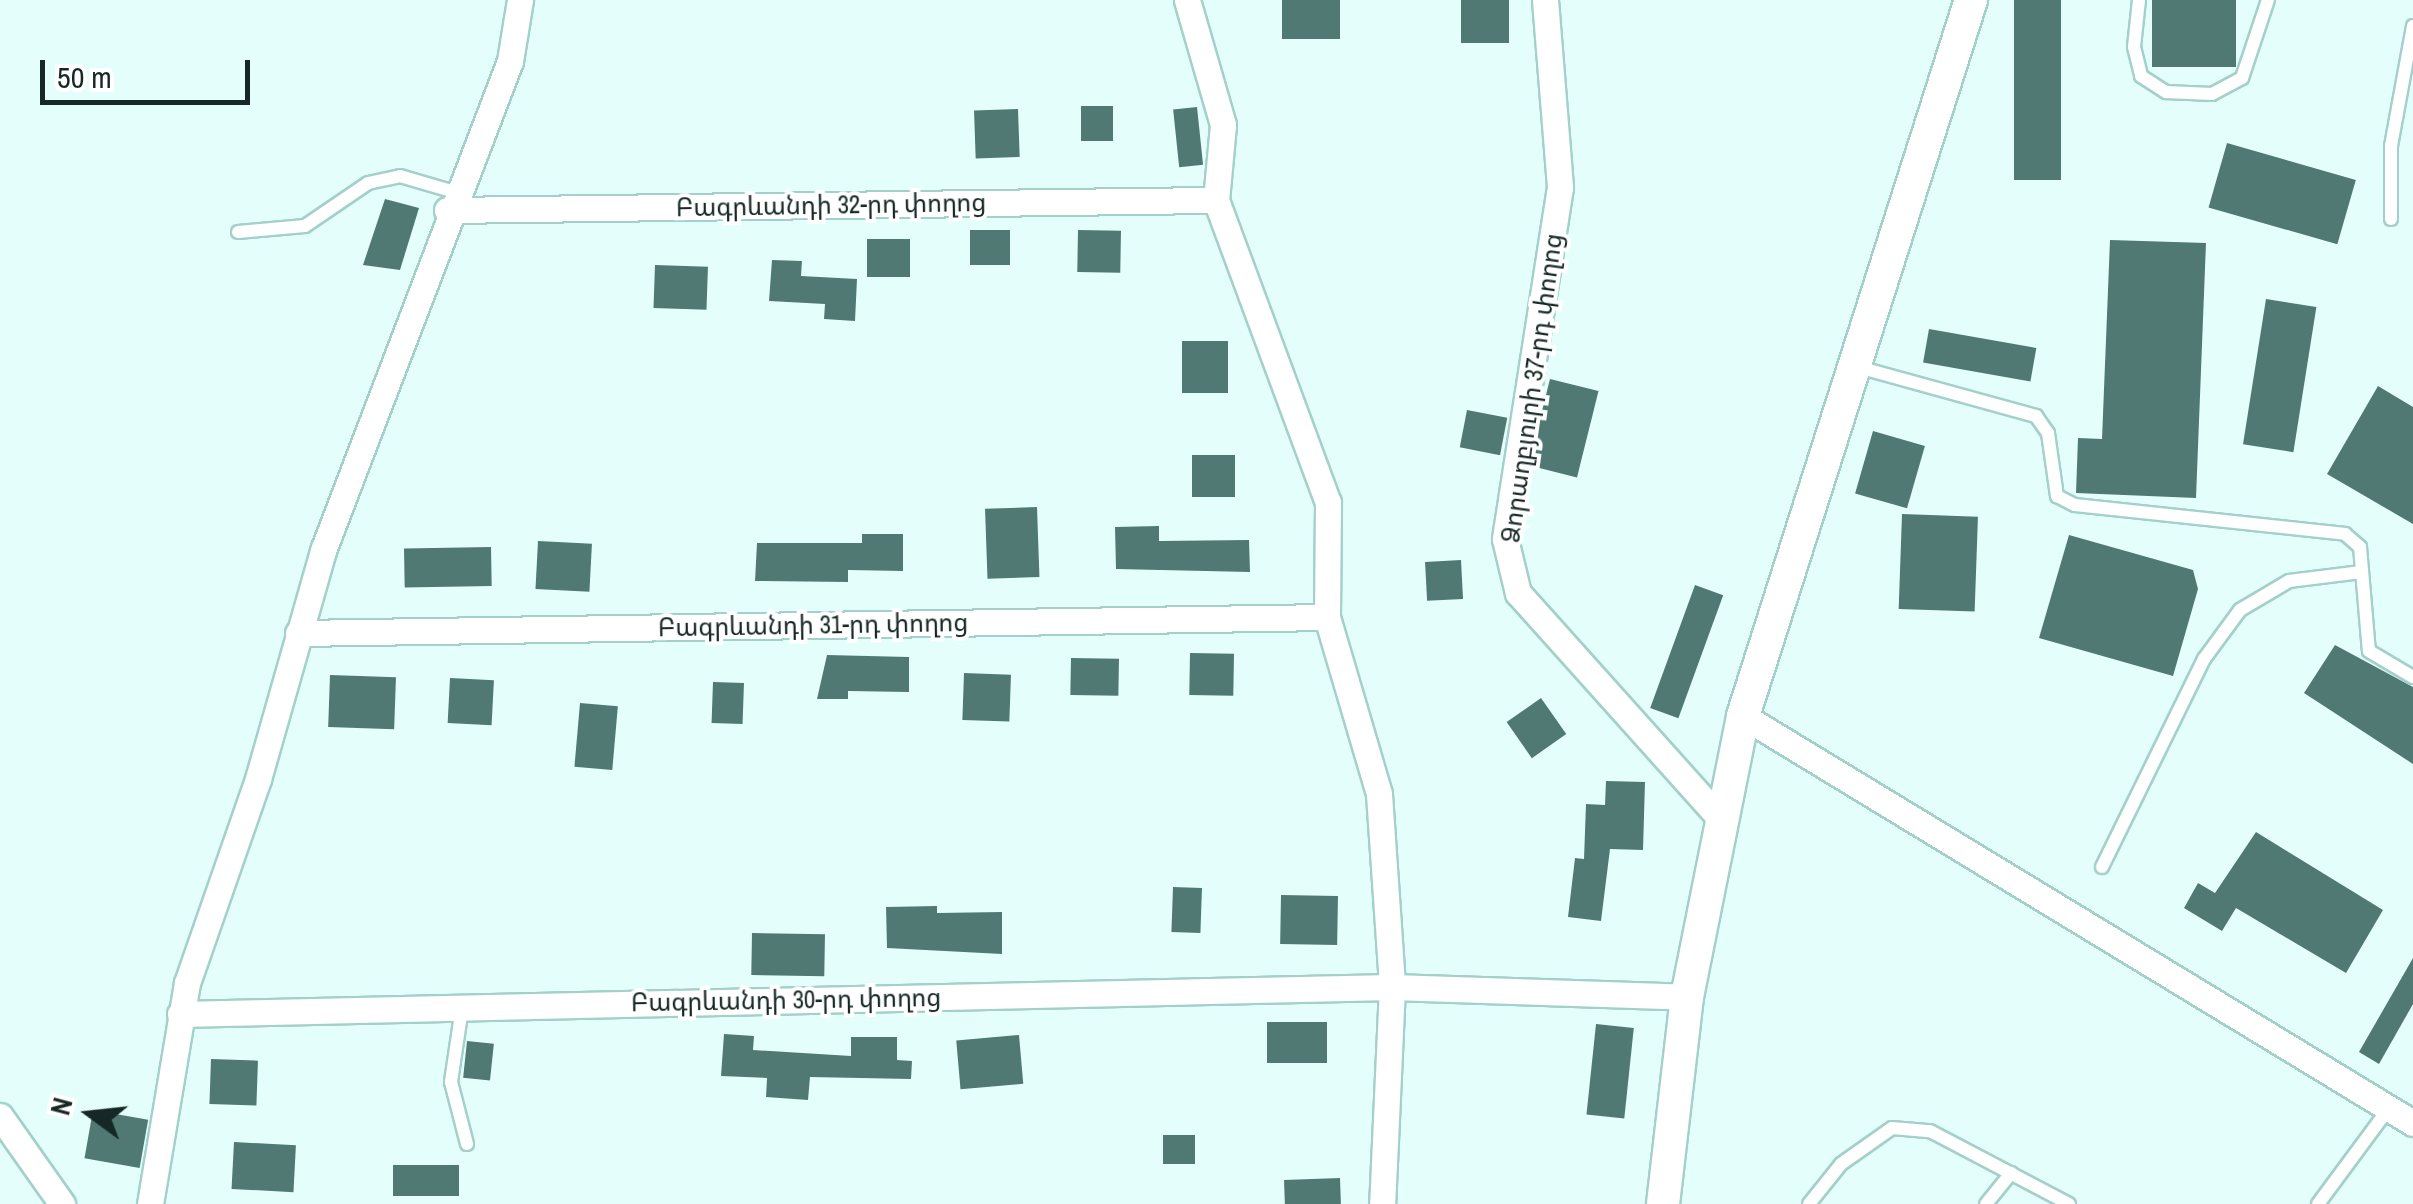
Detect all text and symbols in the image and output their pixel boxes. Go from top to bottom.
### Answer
scale bar [45,40,255,102]
text: 50 m [57,57,112,97]
street label: Բագրևանդի 32-րդ փողոց [676,187,986,223]
street label: Ձորաղբյուրի 37-րդ փողոց [1495,231,1569,545]
street label: Բագրևանդի 31-րդ փողոց [658,607,968,643]
street label: Բագրևանդի 30-րդ փողոց [631,982,941,1018]
north arrow [40,1064,140,1164]
text: N [41,1093,82,1119]

